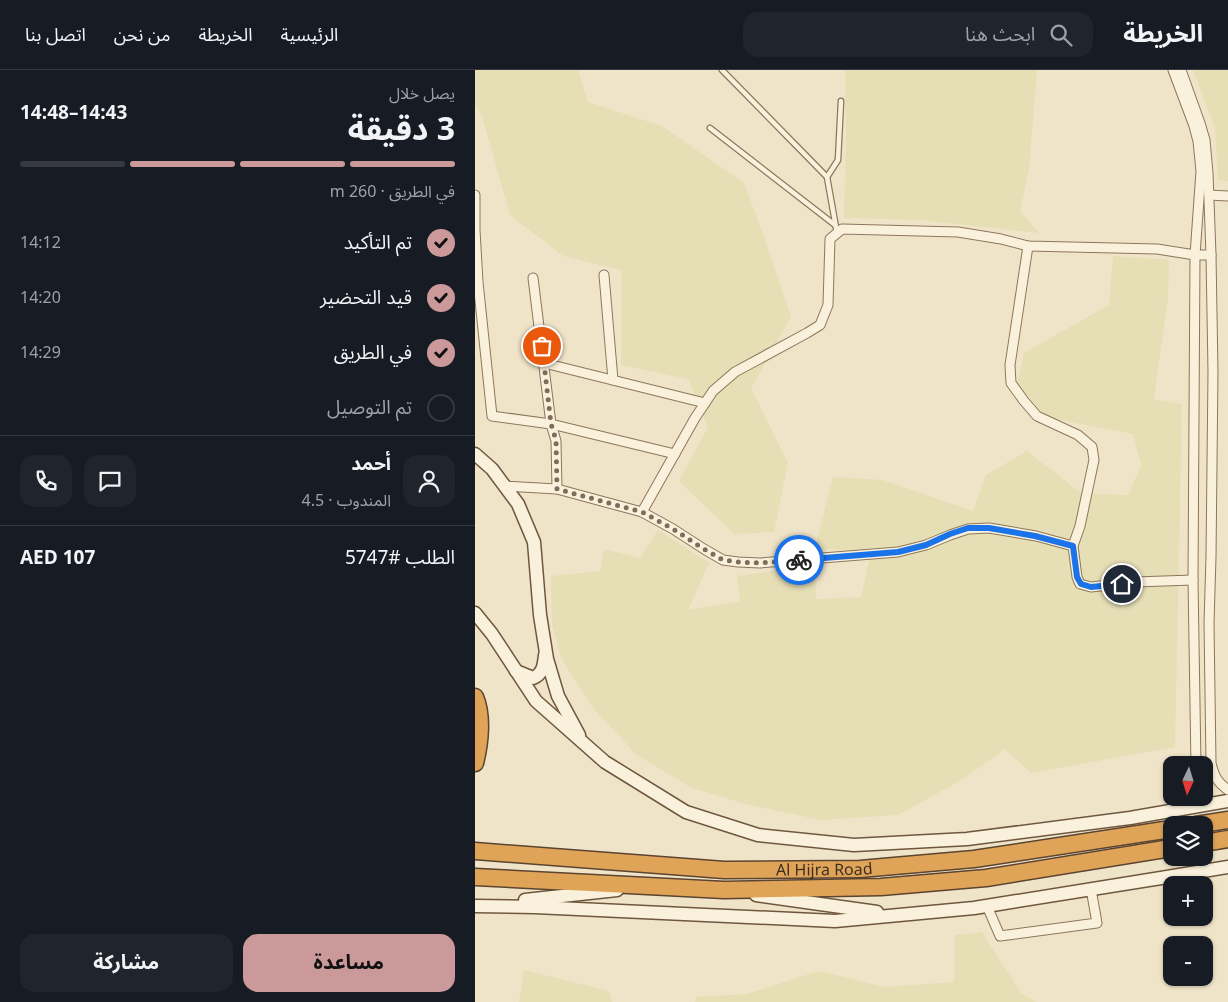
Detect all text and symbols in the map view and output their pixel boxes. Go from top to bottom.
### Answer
text: الخريطة [1123,9,1203,60]
search box [743,12,1093,57]
text: ابحث هنا [965,15,1035,55]
text: اتصل بنا [25,16,86,54]
text: من نحن [114,16,171,54]
text: الخريطة [199,16,252,54]
text: الرئيسية [280,16,338,54]
icon: search [1047,21,1075,49]
text: يصل خلال [389,77,455,111]
text: 14:43–14:48 [20,93,127,133]
text: 3 دقيقة [348,96,455,164]
text: في الطريق · 260 m [330,175,455,209]
text: تم التأكيد [344,223,412,263]
text: 14:12 [20,226,61,260]
icon: check [427,229,455,257]
text: قيد التحضير [320,278,412,318]
text: 14:20 [20,281,61,315]
icon: check [427,284,455,312]
pin [521,325,563,367]
icon: bag [528,332,556,360]
text: في الطريق [334,333,412,373]
text: 14:29 [20,336,61,370]
icon: check [427,339,455,367]
text: تم التوصيل [327,388,412,428]
text: أحمد [351,444,391,484]
button: phone [20,455,72,507]
button: chat [84,455,136,507]
button: person [403,455,455,507]
text: المندوب · 4.5 [302,484,391,518]
courier [774,535,824,585]
text: AED 107 [20,538,95,578]
text: الطلب #5747 [345,538,455,578]
icon: bike [785,546,813,574]
pin [1101,563,1143,605]
icon: home [1108,570,1136,598]
north arrow [1163,756,1213,806]
map controls [1163,756,1213,986]
button: layers [1163,816,1213,866]
street label: Al Hijra Road [776,852,874,888]
button: + [1163,876,1213,926]
button: مشاركة [20,934,233,992]
button: مساعدة [243,934,455,992]
button: − [1163,936,1213,986]

